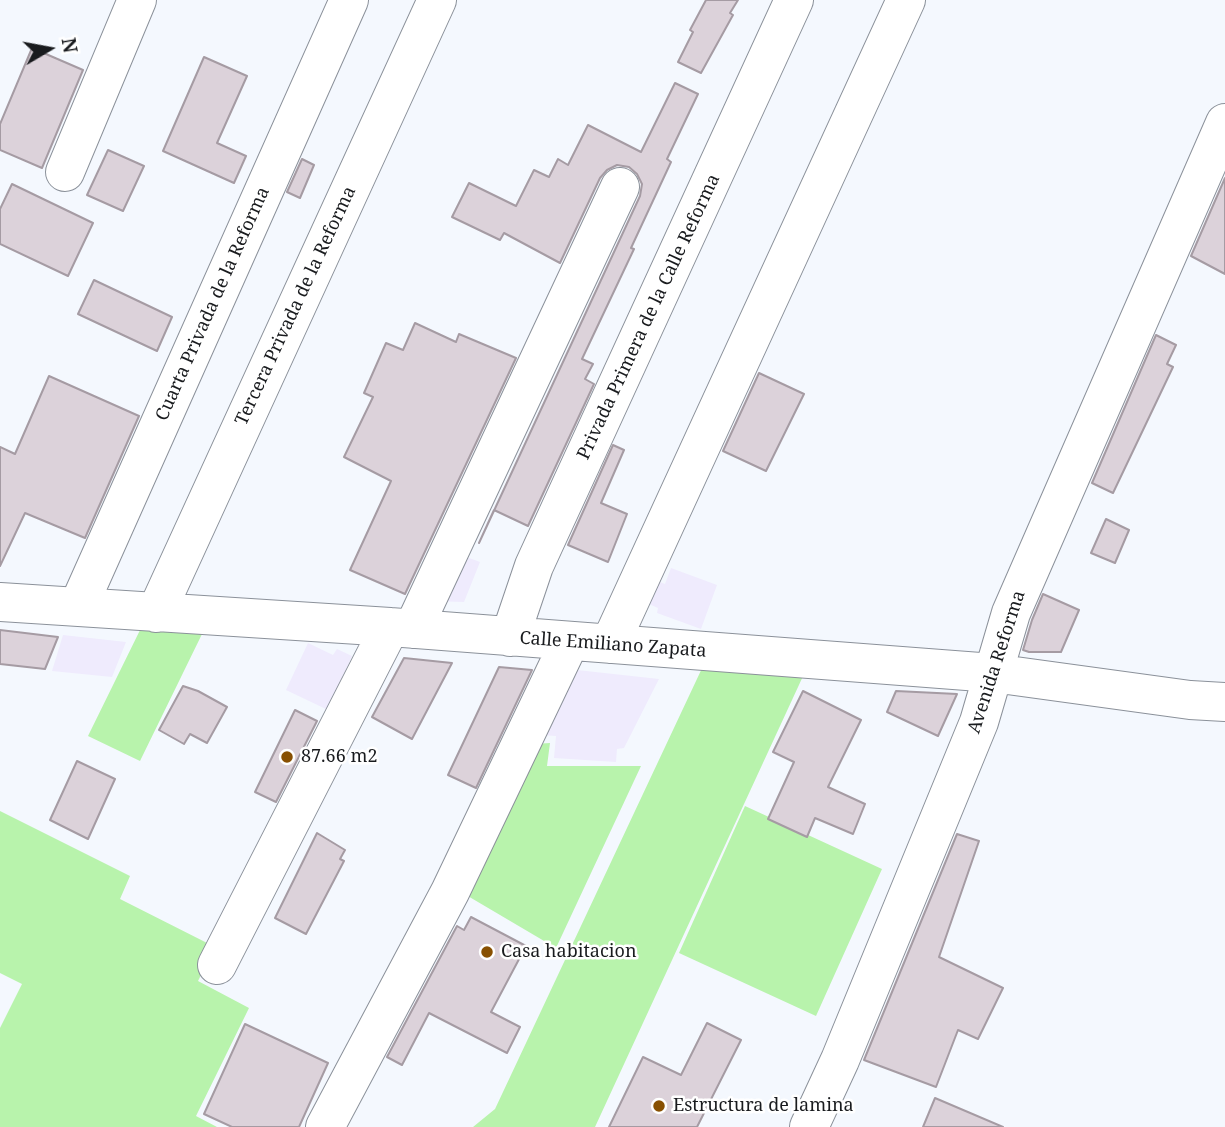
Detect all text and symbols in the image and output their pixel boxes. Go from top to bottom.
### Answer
north arrow [14,14,84,84]
text: N [56,36,84,55]
street label: Privada Primera de la Calle Reforma [573,171,725,463]
street label: Tercera Privada de la Reforma [231,183,361,429]
street label: Cuarta Privada de la Reforma [152,184,274,424]
street label: Avenida Reforma [964,588,1030,736]
street label: Calle Emiliano Zapata [519,628,707,662]
place label: 87.66 m2 [301,746,377,768]
marker: 87.66 m2 [279,749,295,765]
place label: Casa habitacion [501,941,637,963]
marker: Casa habitacion [479,944,495,960]
place label: Estructura de lamina [673,1095,854,1117]
marker: Estructura de lamina [651,1098,667,1114]

